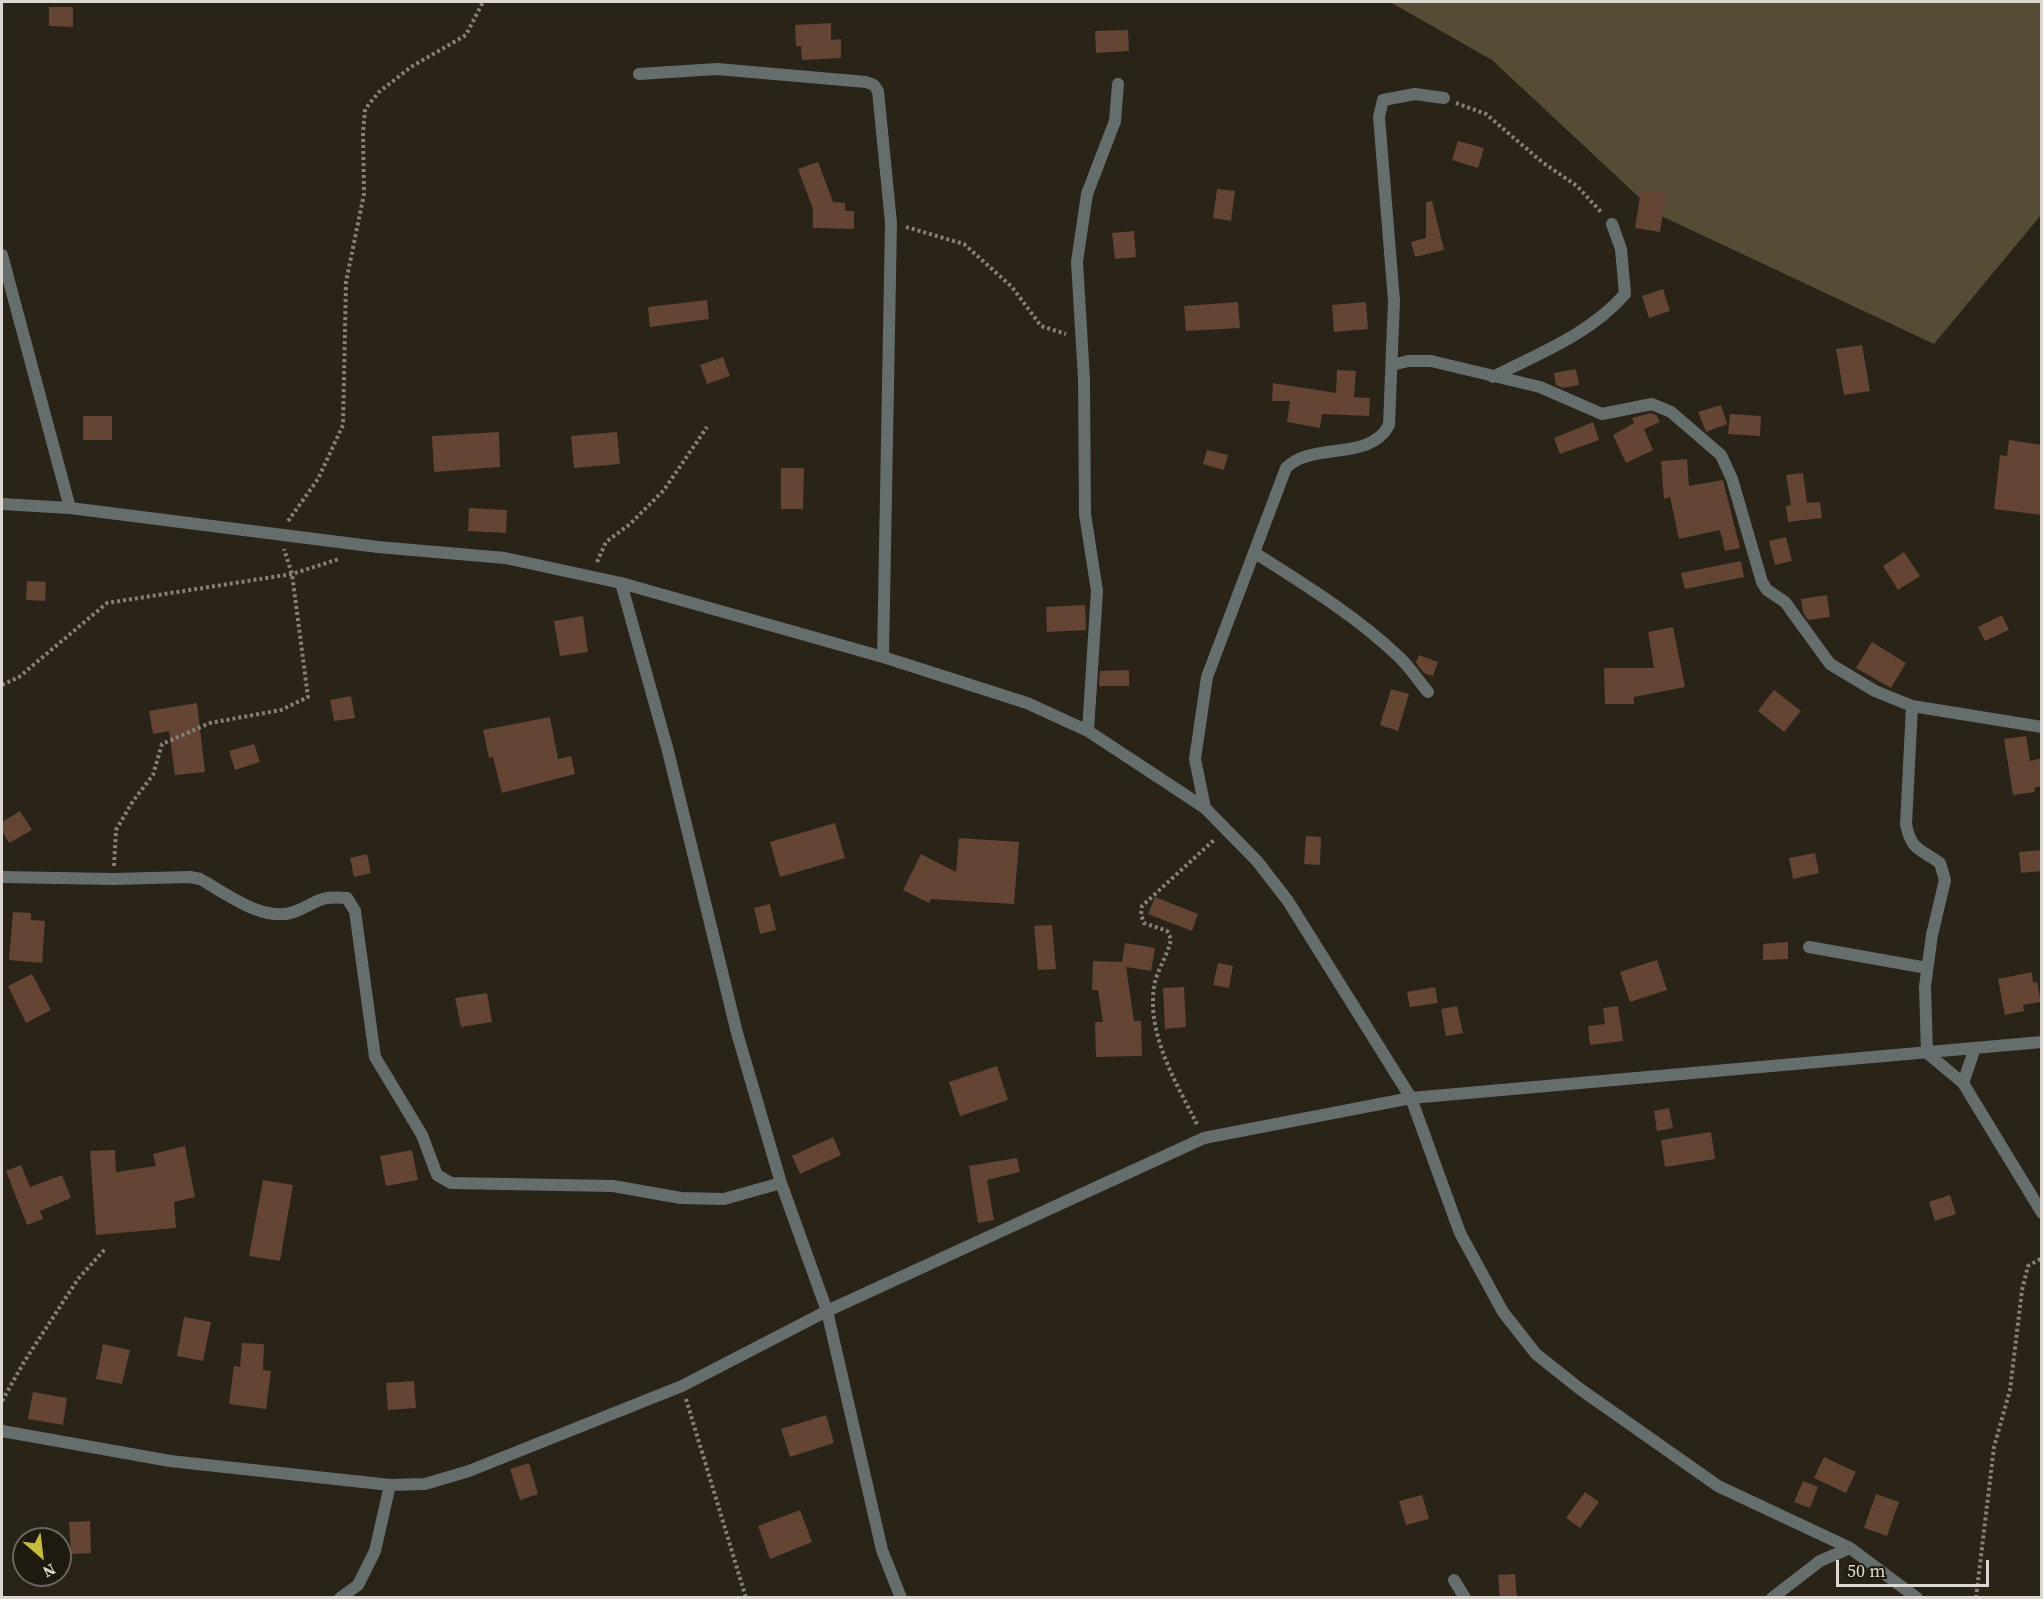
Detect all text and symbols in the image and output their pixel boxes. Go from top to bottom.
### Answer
north arrow [12,1527,72,1587]
scale bar [1839,1548,1992,1586]
text: 50 m [1847,1558,1885,1583]
text: N [39,1559,60,1584]

